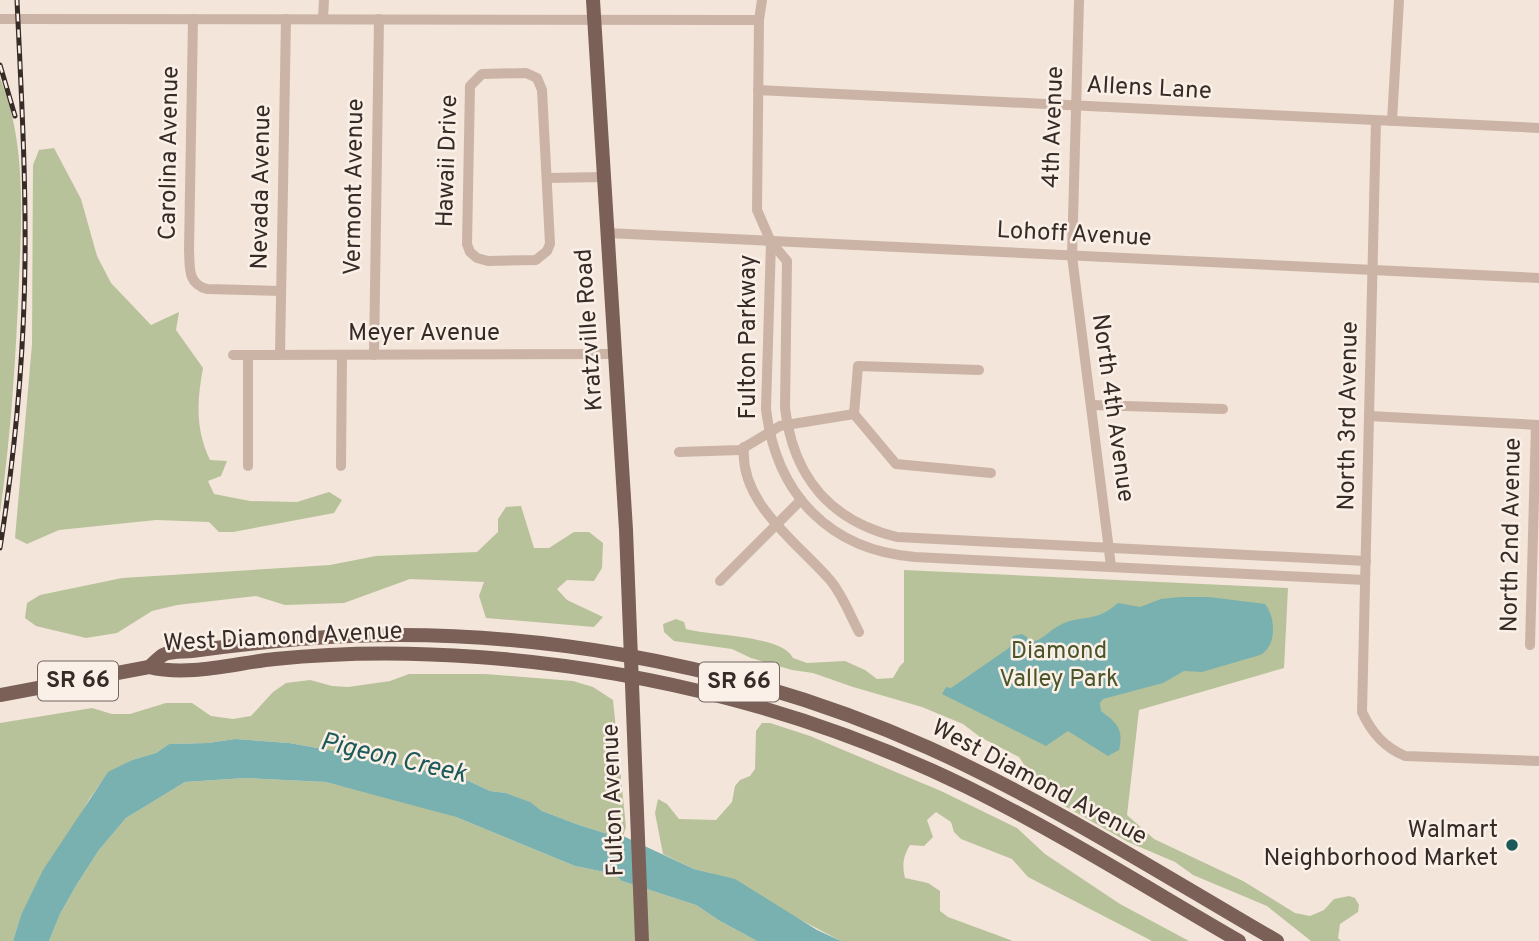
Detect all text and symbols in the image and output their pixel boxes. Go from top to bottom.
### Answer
street label: Carolina Avenue [153,66,187,240]
street label: 4th Avenue [1037,66,1071,188]
street label: Allens Lane [1086,71,1212,107]
street label: Hawaii Drive [431,94,465,228]
street label: Vermont Avenue [338,98,372,276]
street label: Nevada Avenue [246,104,278,270]
street label: Lohoff Avenue [996,216,1152,254]
street label: Kratzville Road [569,248,611,412]
street label: Fulton Parkway [734,254,764,420]
street label: North 4th Avenue [1084,312,1140,504]
street label: Meyer Avenue [348,319,500,349]
street label: North 3rd Avenue [1332,321,1366,511]
street label: North 2nd Avenue [1495,437,1529,633]
street label: West Diamond Avenue [163,617,403,659]
park label: Diamond Valley Park [999,637,1119,695]
road number: SR 66 [38,662,118,701]
road number: SR 66 [699,662,779,702]
street label: West Diamond Avenue [926,713,1152,853]
street label: Fulton Avenue [596,723,632,877]
water label: Pigeon Creek [317,726,470,792]
place label: Walmart Neighborhood Market [1264,816,1498,874]
marker: Walmart Neighborhood Market [1504,837,1520,853]

